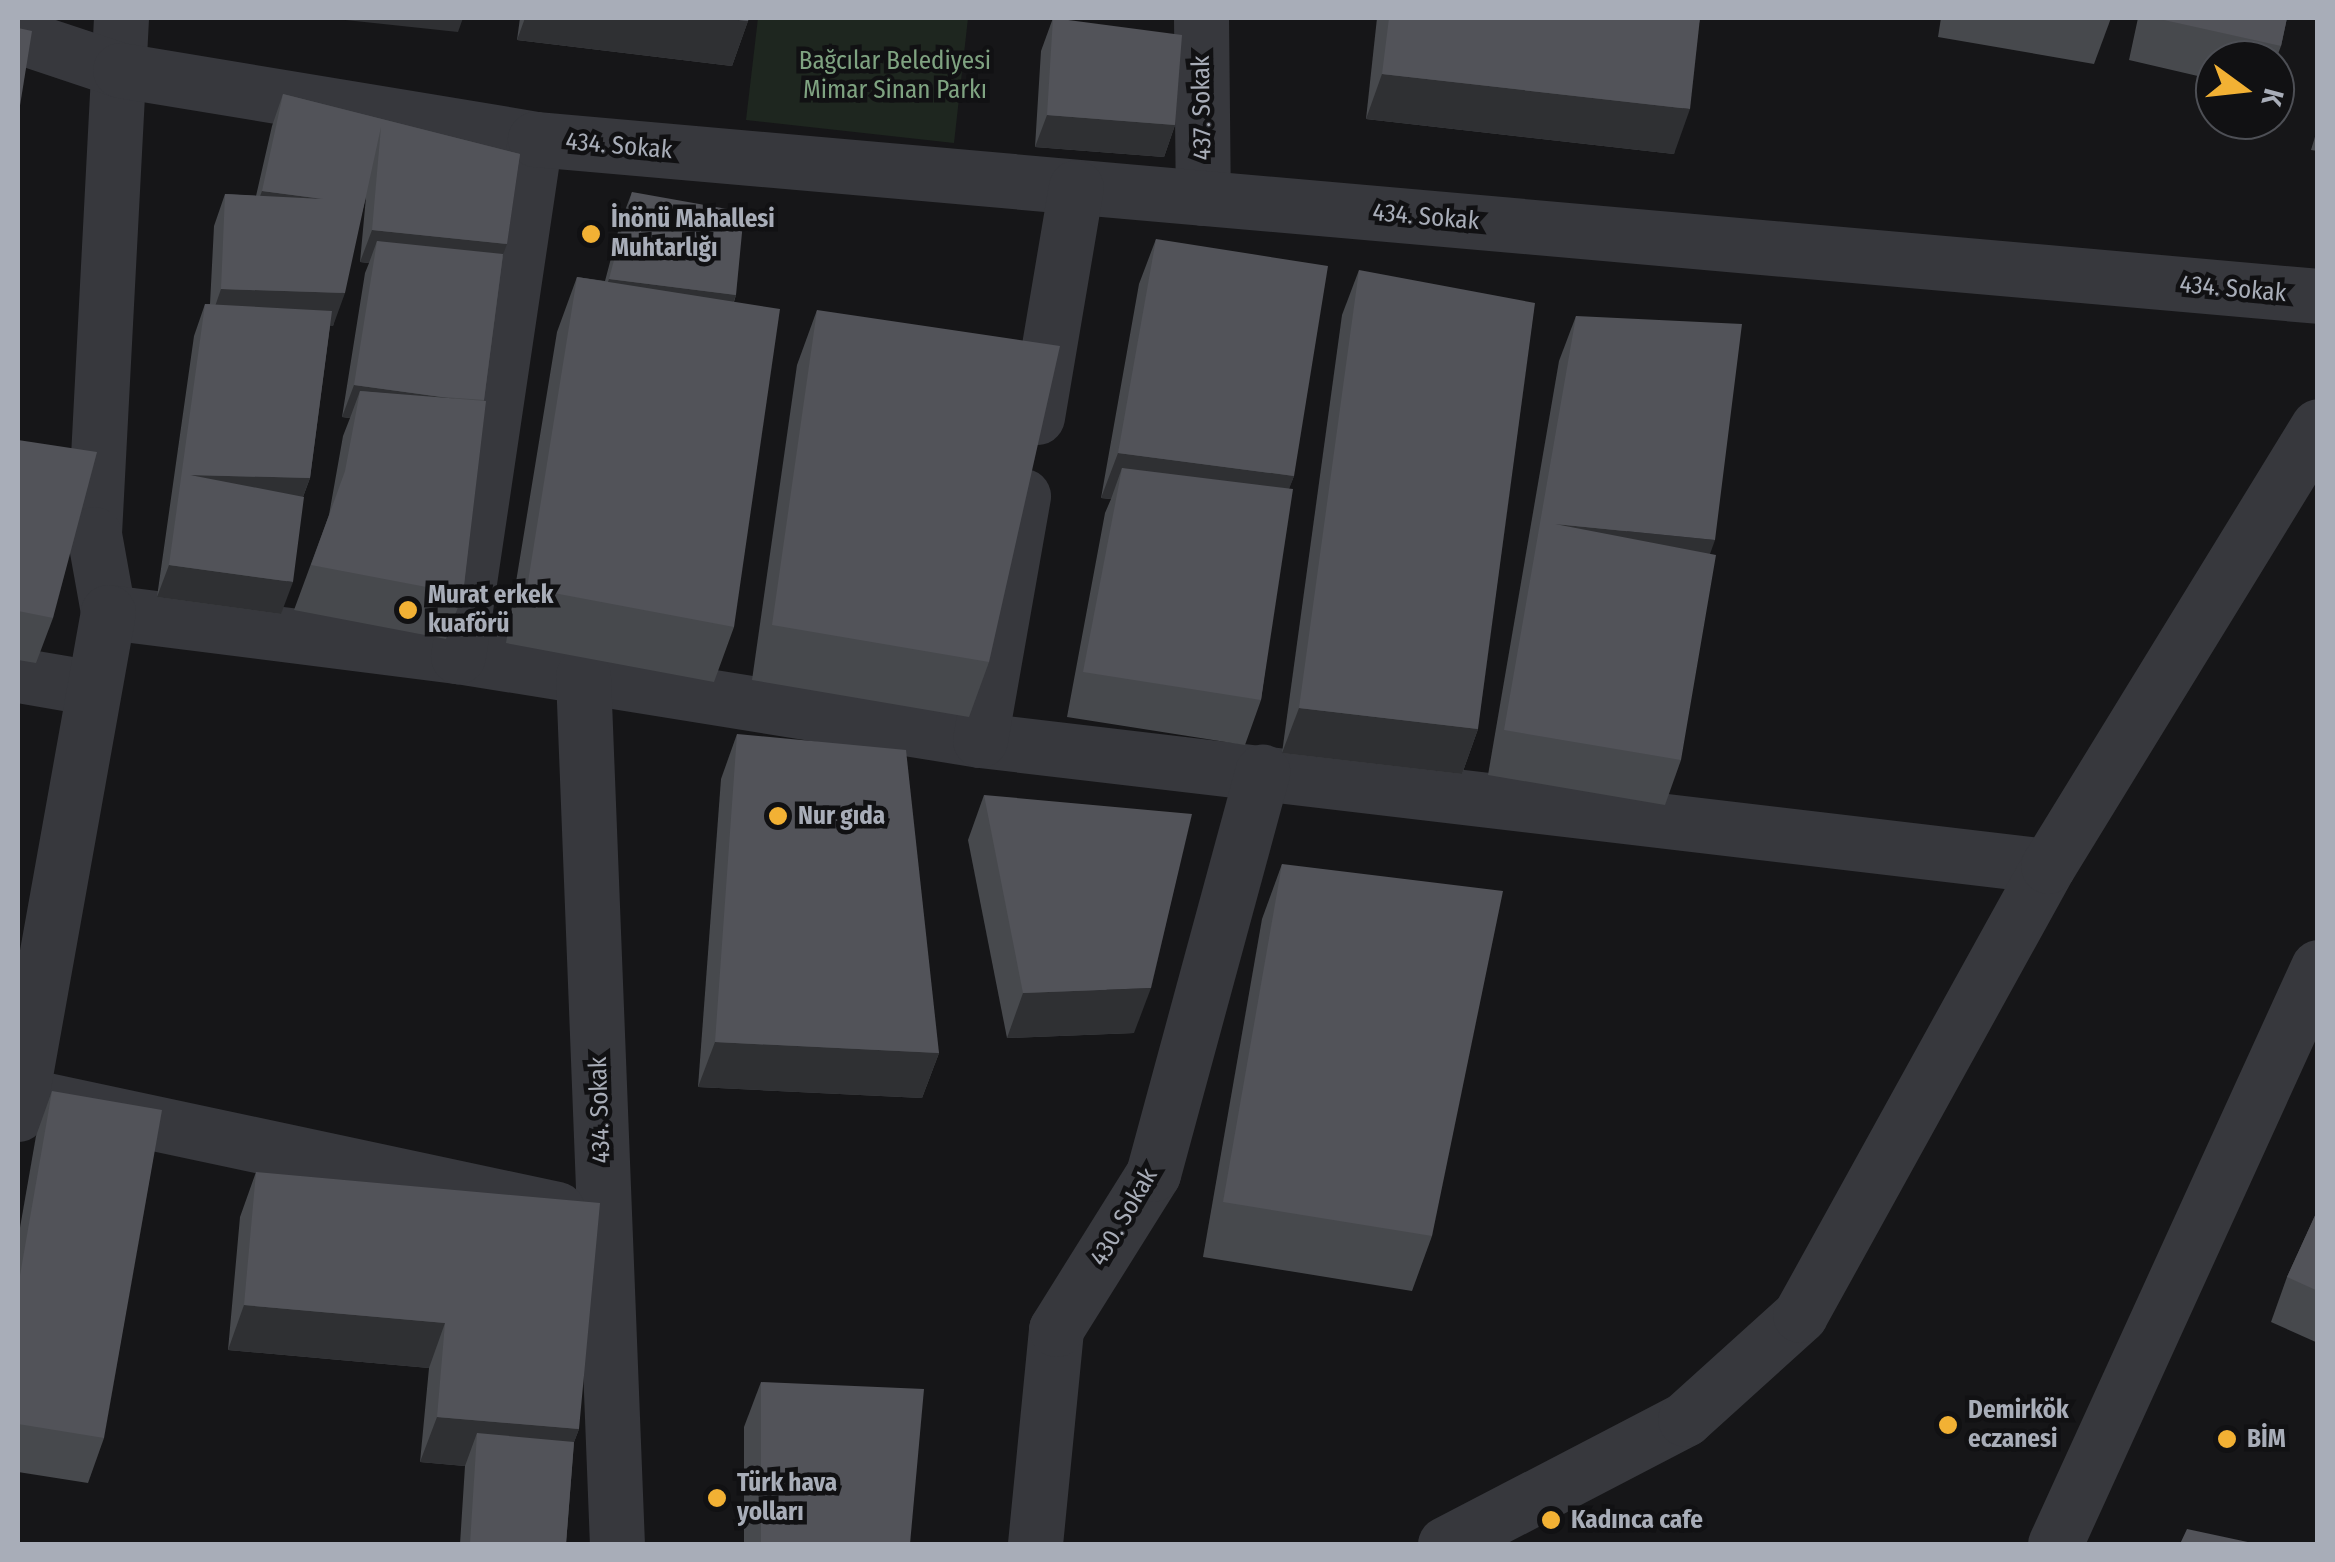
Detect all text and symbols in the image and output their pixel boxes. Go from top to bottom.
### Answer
north arrow [2195,40,2295,140]
park label: Bağcılar Belediyesi Mimar Sinan Parkı [799,47,991,106]
street label: 437. Sokak [1186,55,1218,161]
text: K [2254,85,2291,110]
street label: 434. Sokak [564,126,674,166]
street label: 434. Sokak [1371,197,1481,237]
place label: İnönü Mahallesi Muhtarlığı [611,205,775,264]
marker: İnönü Mahallesi Muhtarlığı [580,223,602,245]
street label: 434. Sokak [2178,269,2288,309]
place label: Murat erkek kuaförü [428,581,553,640]
marker: Murat erkek kuaförü [397,599,419,621]
place label: Nur gıda [798,801,885,831]
marker: Nur gıda [767,805,789,827]
street label: 434. Sokak [583,1056,617,1164]
street label: 430. Sokak [1084,1163,1164,1271]
place label: Demirkök eczanesi [1968,1396,2069,1455]
marker: Demirkök eczanesi [1937,1414,1959,1436]
place label: BİM [2247,1424,2286,1454]
marker: BİM [2216,1428,2238,1450]
place label: Türk hava yolları [737,1469,837,1528]
marker: Türk hava yolları [706,1487,728,1509]
place label: Kadınca cafe [1571,1505,1703,1535]
marker: Kadınca cafe [1540,1509,1562,1531]

